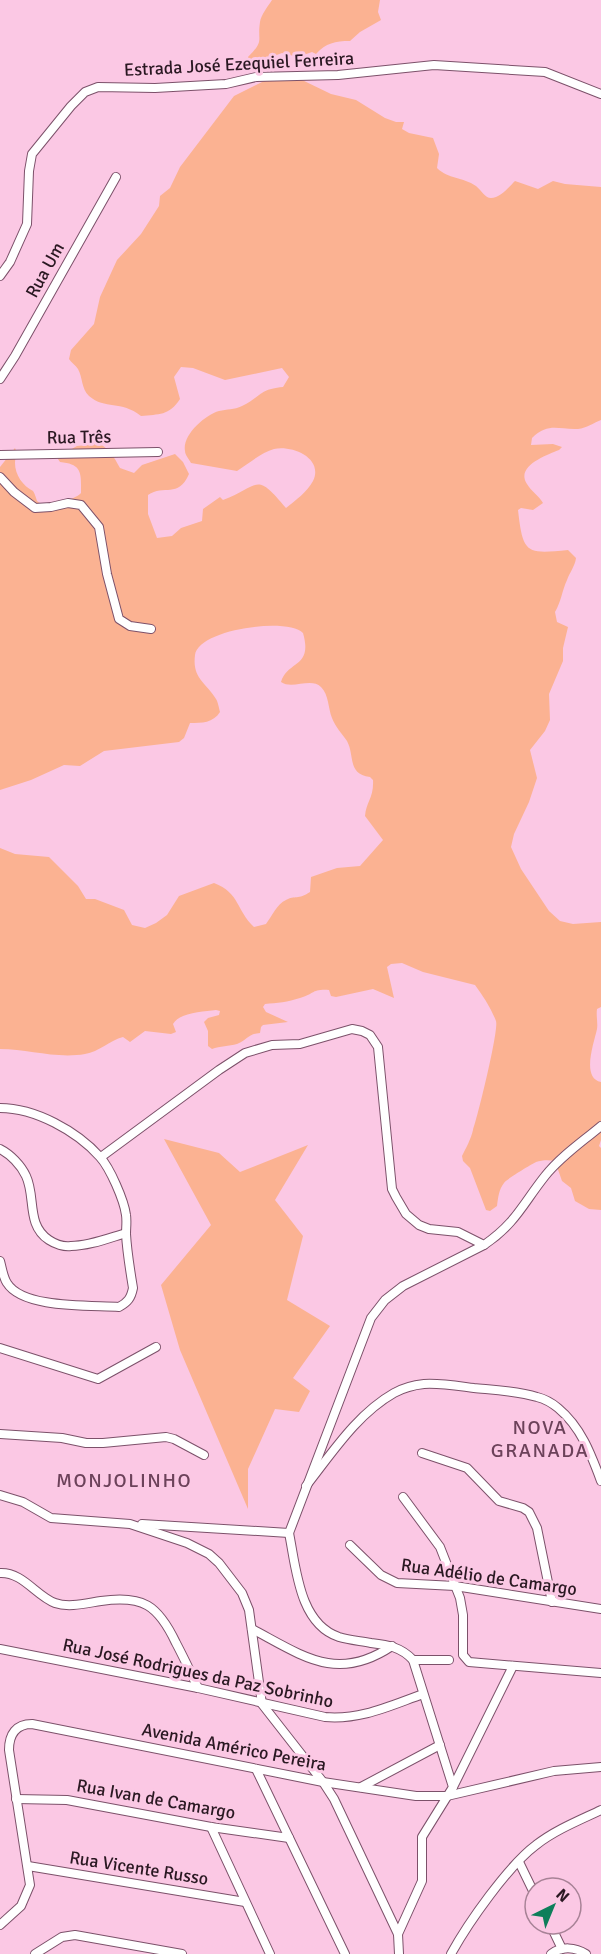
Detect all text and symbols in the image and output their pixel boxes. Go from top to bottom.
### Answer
street label: Estrada José Ezequiel Ferreira [123,47,355,81]
street label: Rua Um [21,239,69,301]
street label: Rua Três [47,425,112,449]
district label: NOVA GRANADA [491,1415,589,1463]
district label: MONJOLINHO [56,1468,192,1493]
street label: Rua Adélio de Camargo [400,1554,578,1600]
street label: Rua José Rodrigues da Paz Sobrinho [61,1634,335,1712]
street label: Avenida Américo Pereira [140,1718,328,1776]
street label: Rua Ivan de Camargo [75,1774,237,1824]
street label: Rua Vicente Russo [68,1846,210,1890]
north arrow [523,1876,583,1936]
text: N [552,1885,573,1907]

